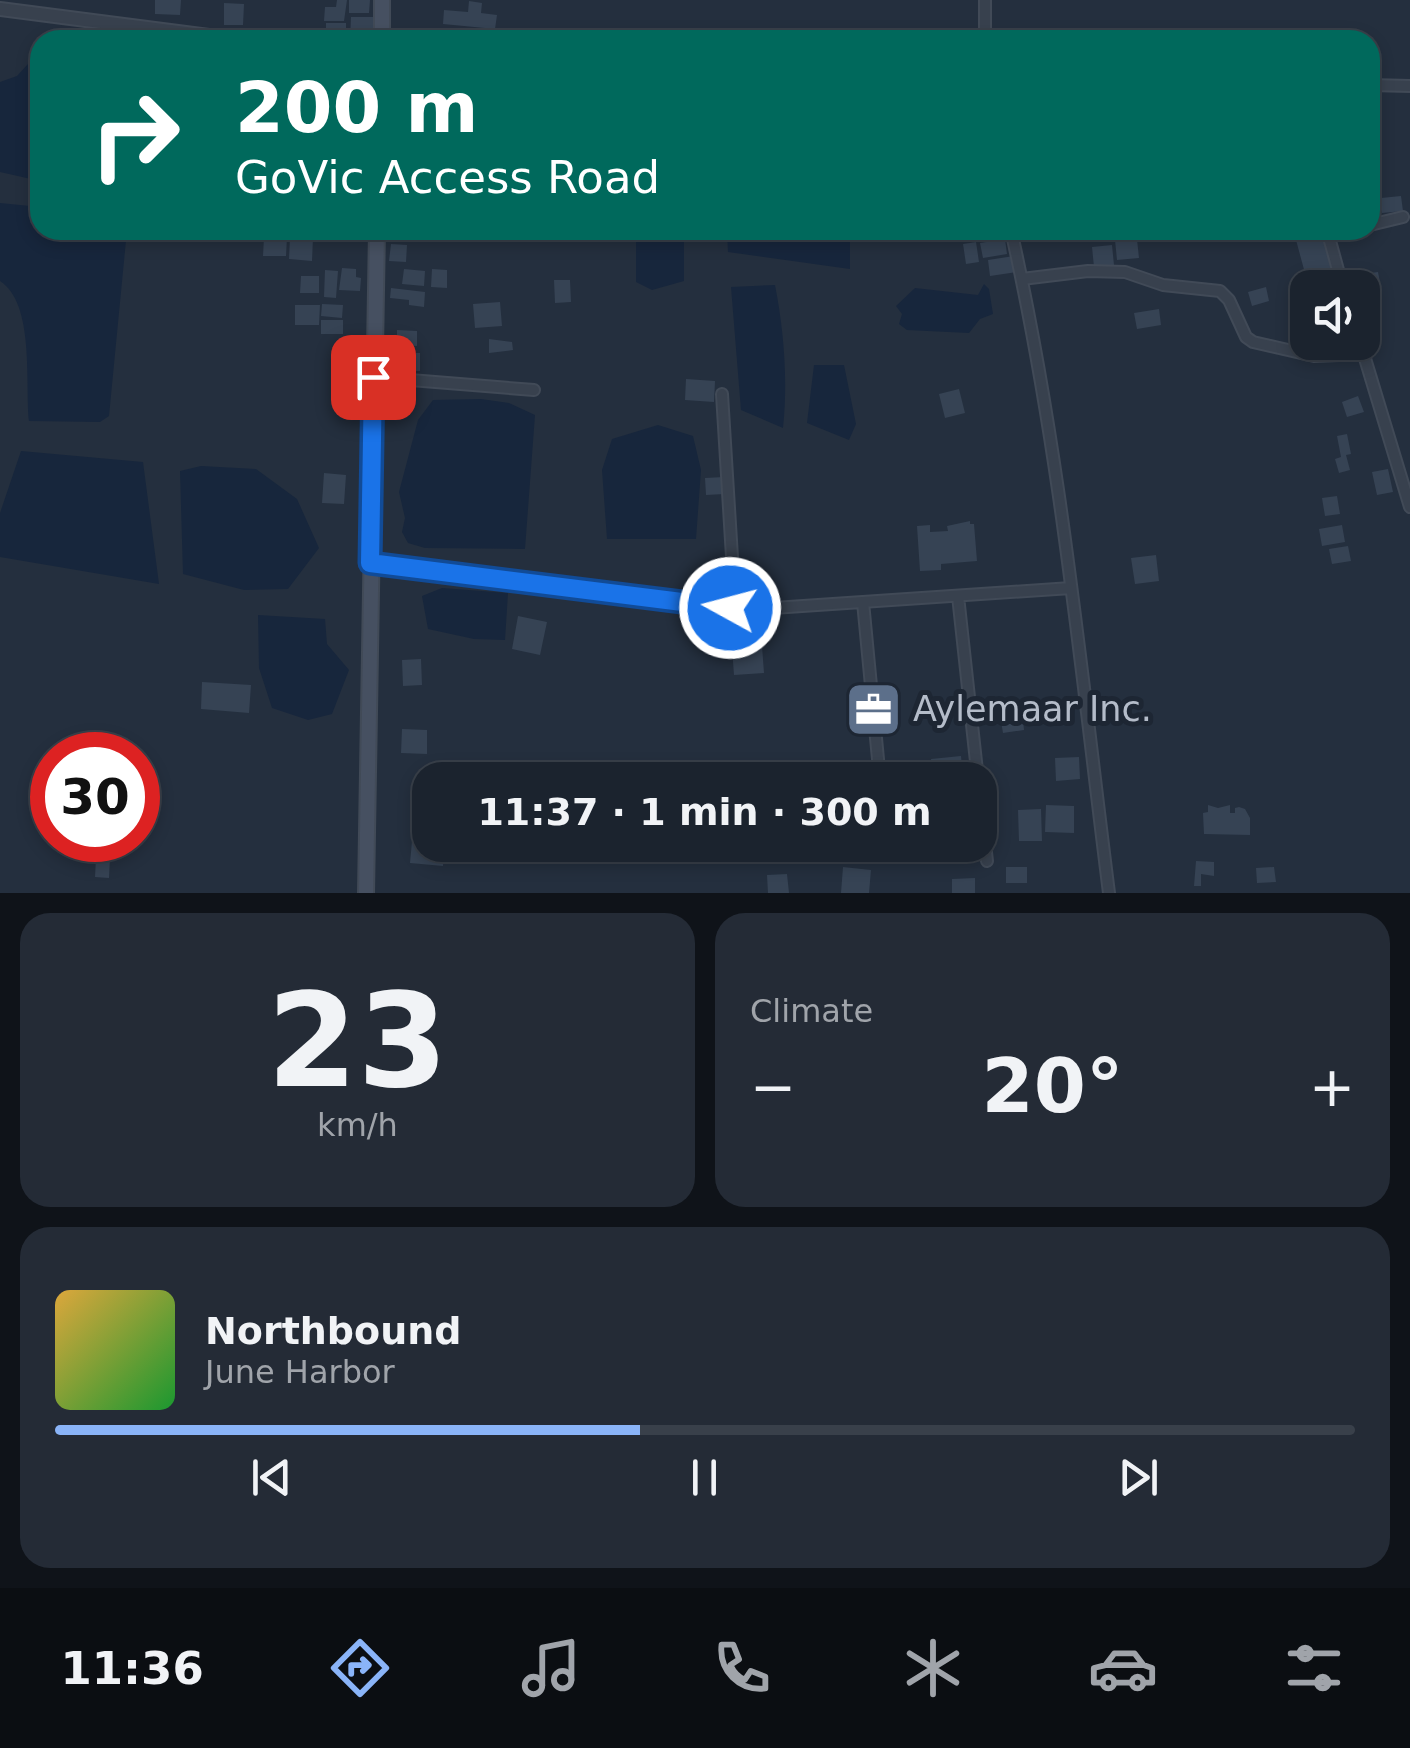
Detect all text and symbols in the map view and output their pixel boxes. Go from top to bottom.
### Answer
text: 200 m [235,67,478,149]
icon: right [70,70,200,200]
text: GoVic Access Road [235,151,660,204]
map controls [1290,270,1380,360]
button: sound [1290,270,1380,360]
pin [331,335,416,420]
icon: arrive [346,350,401,405]
position arrow [678,556,782,660]
office icon: Aylemaar Inc. [844,679,904,739]
place label: Aylemaar Inc. [913,689,1152,729]
speed limit sign: 30 [30,732,160,862]
text: 11:37 · 1 min · 300 m [477,790,932,834]
text: 23 [267,965,448,1117]
text: Climate [750,992,873,1030]
text: 20° [982,1042,1123,1130]
text: − [750,1055,796,1119]
text: + [1309,1055,1355,1119]
text: km/h [317,1106,398,1144]
text: Northbound [205,1309,461,1353]
text: June Harbor [205,1353,395,1391]
icon: previous [244,1450,299,1505]
icon: pause [677,1450,732,1505]
icon: next [1111,1450,1166,1505]
icon: directions [325,1633,395,1703]
icon: music [516,1633,586,1703]
icon: phone [707,1633,777,1703]
icon: climate [898,1633,968,1703]
icon: car [1088,1633,1158,1703]
icon: filters [1279,1633,1349,1703]
text: 11:36 [60,1642,204,1695]

